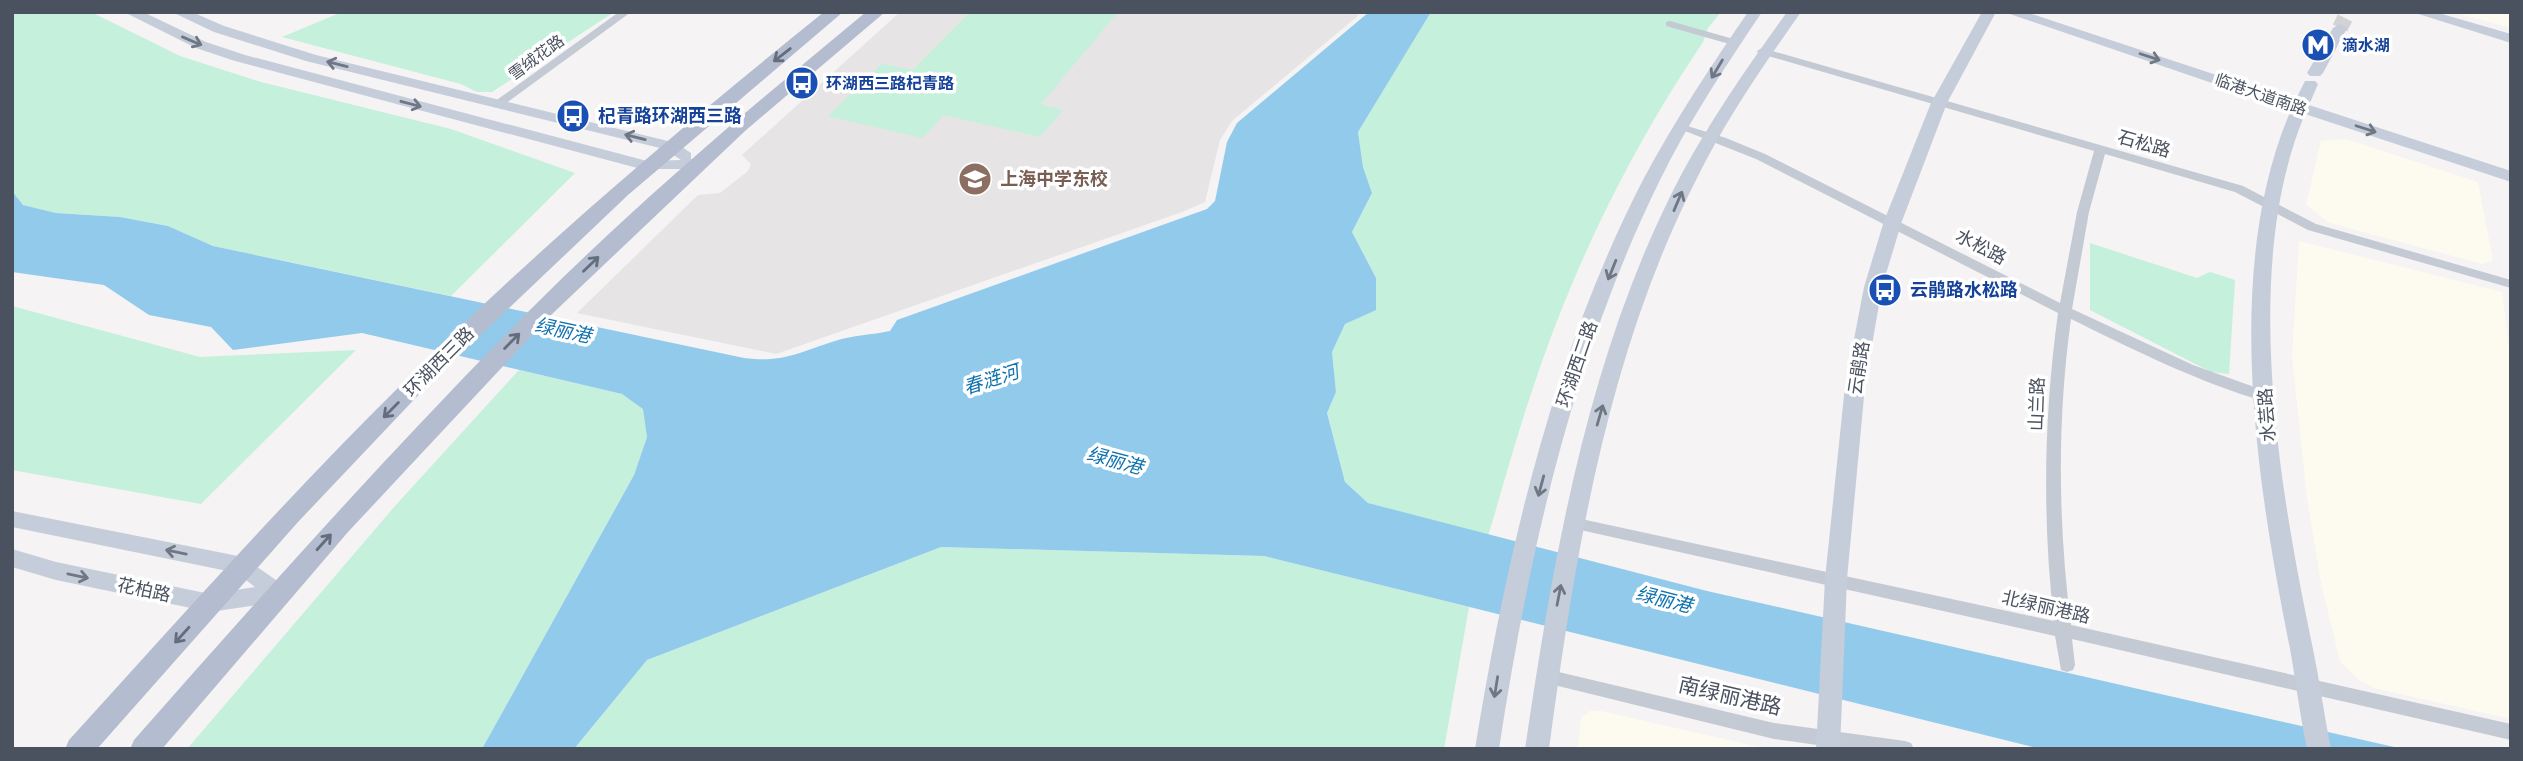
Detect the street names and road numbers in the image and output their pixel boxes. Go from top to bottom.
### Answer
street label: 雪绒花路 [505,31,568,84]
street label: 临港大道南路 [2212,70,2309,119]
street label: 石松路 [2115,126,2173,161]
street label: 水松路 [1952,225,2010,269]
street label: 环湖西二路 [1552,318,1601,410]
street label: 环湖西三路 [399,322,478,401]
street label: 云鹃路 [1844,340,1873,396]
street label: 山兰路 [2025,377,2048,431]
street label: 水芸路 [2254,387,2279,443]
street label: 花柏路 [116,574,173,605]
street label: 北绿丽港路 [2000,586,2092,627]
street label: 南绿丽港路 [1676,672,1784,720]

